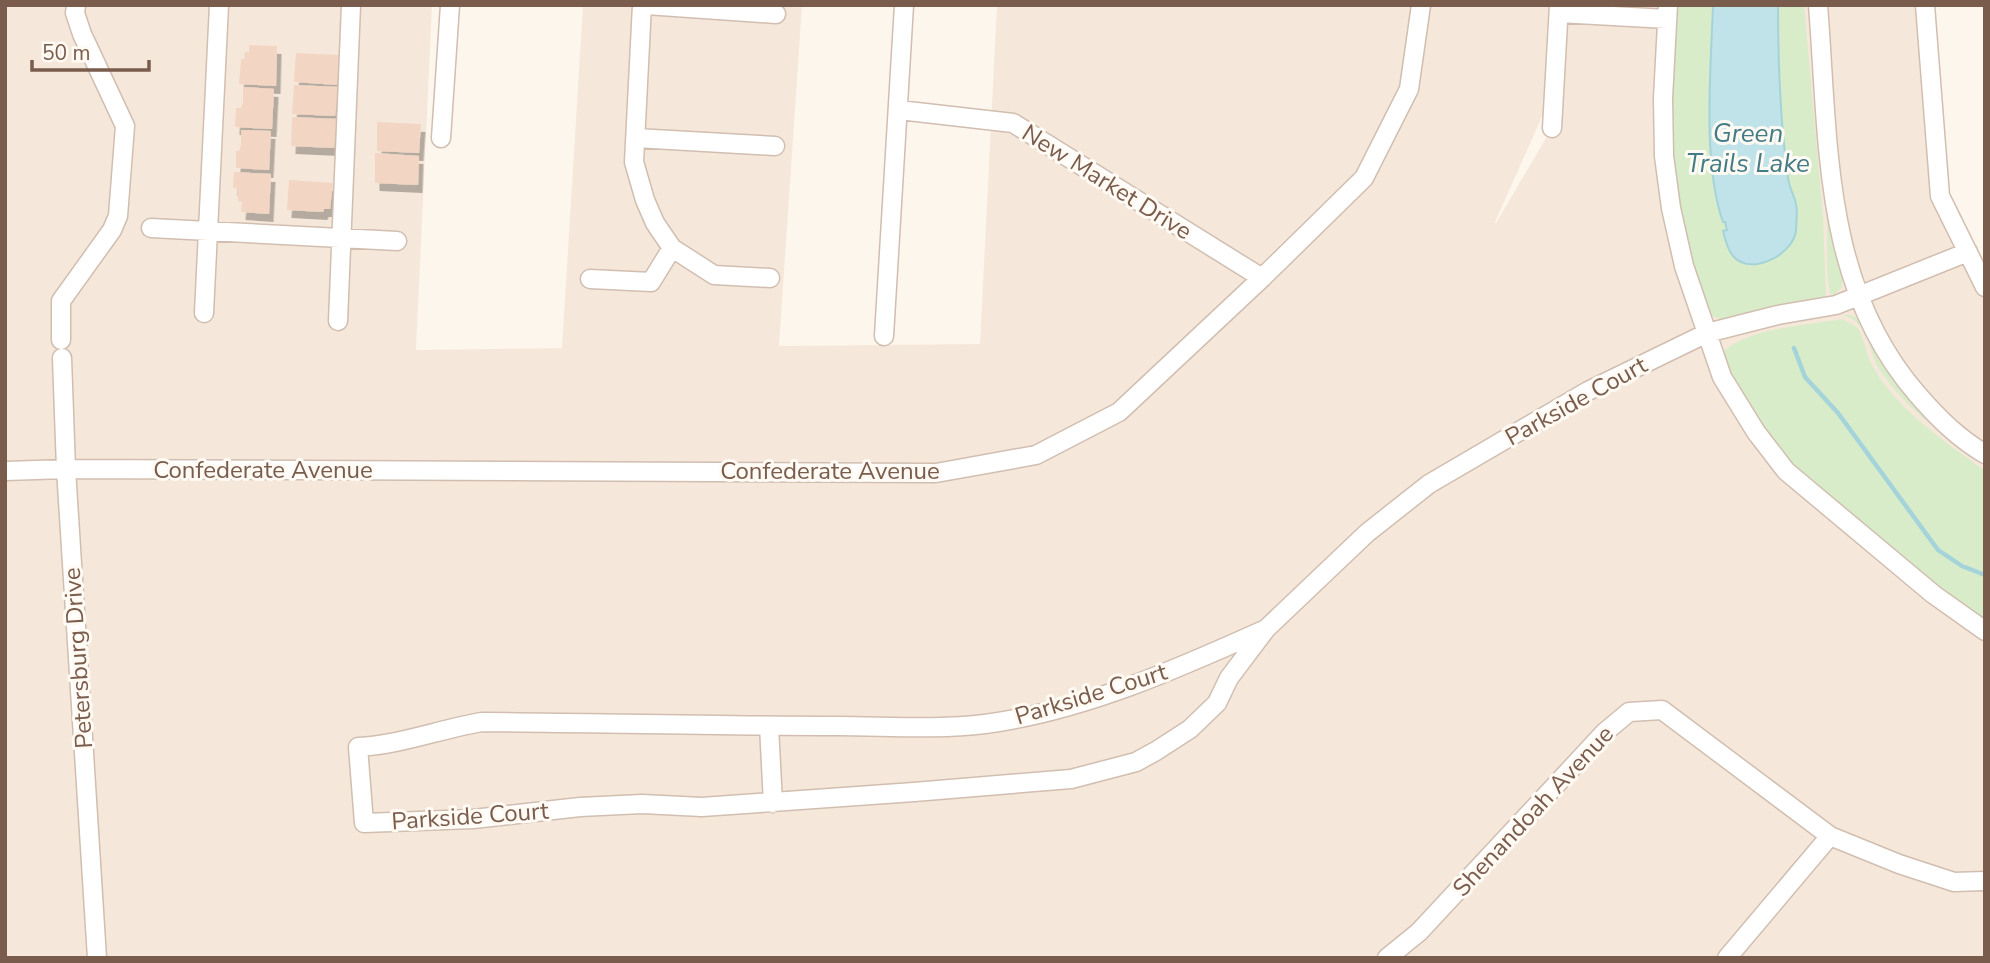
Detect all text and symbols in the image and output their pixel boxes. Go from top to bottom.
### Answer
scale bar [32,28,149,72]
text: 50 m [42,39,91,67]
water label: Green Trails Lake [1686,116,1810,181]
street label: New Market Drive [1016,117,1198,247]
street label: Parkside Court [1499,349,1653,453]
street label: Confederate Avenue [153,454,373,486]
street label: Confederate Avenue [720,455,940,487]
street label: Petersburg Drive [56,566,100,750]
street label: Parkside Court [1011,656,1172,732]
street label: Shenandoah Avenue [1445,719,1621,903]
street label: Parkside Court [390,795,550,837]

